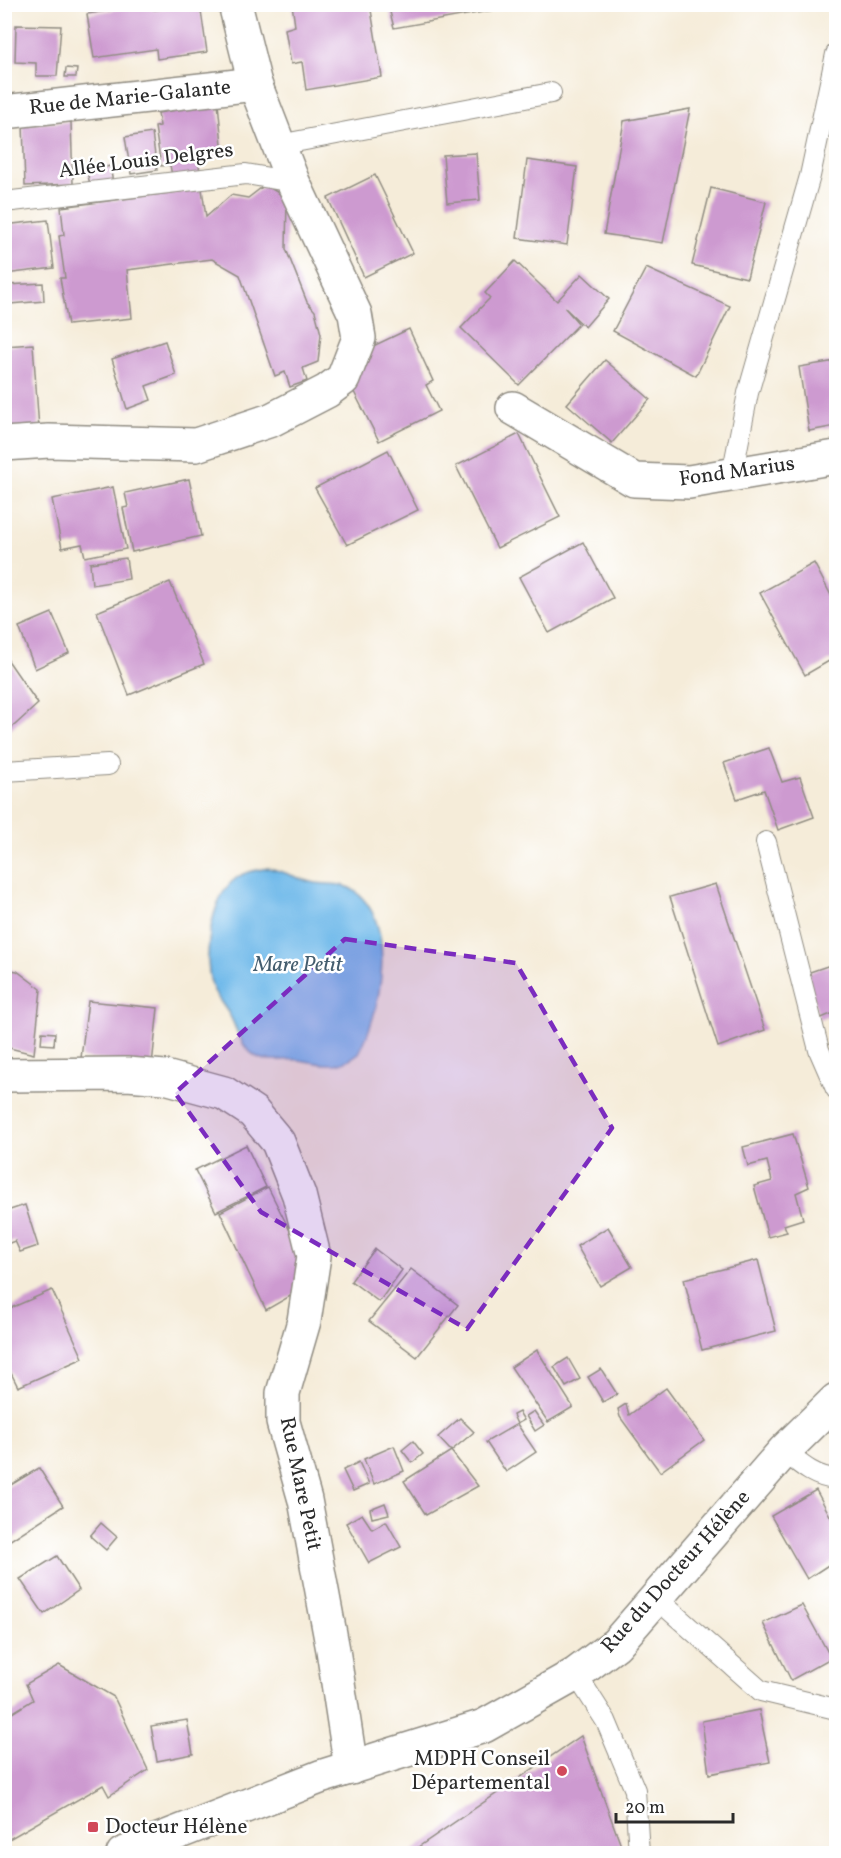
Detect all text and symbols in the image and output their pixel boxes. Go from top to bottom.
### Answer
street label: Rue de Marie-Galante [28,73,232,123]
street label: Allée Louis Delgres [57,136,235,186]
street label: Fond Marius [677,450,797,494]
water label: Mare Petit [252,950,343,981]
street label: Rue Mare Petit [272,1414,328,1554]
street label: Rue du Docteur Hélène [595,1484,757,1660]
place label: MDPH Conseil Départemental [411,1745,550,1798]
marker: MDPH Conseil Départemental [555,1764,569,1778]
scale bar [616,1786,733,1824]
text: 20 m [625,1796,665,1821]
place label: Docteur Hélène [105,1813,247,1842]
marker: Docteur Hélène [86,1820,100,1834]

